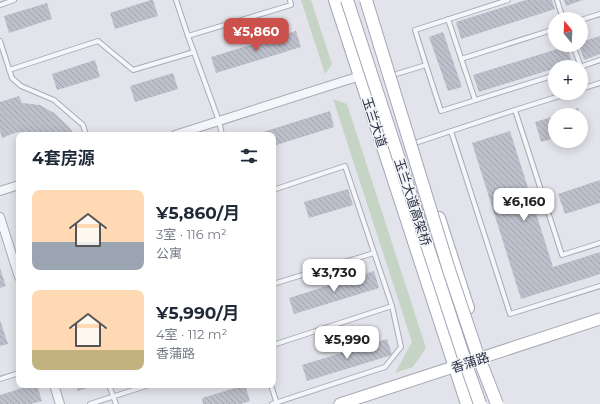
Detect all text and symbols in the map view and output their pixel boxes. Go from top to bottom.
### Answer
north arrow [548,12,588,52]
map controls [548,12,588,148]
pin: ¥5,860 [223,18,289,52]
text: ¥5,860 [233,23,279,39]
button: + [548,60,588,100]
street label: 玉兰大道 [359,95,391,149]
button: − [548,108,588,148]
icon: filters [238,145,260,167]
text: 4套房源 [32,148,95,168]
street label: 玉兰大道高架桥 [391,156,435,248]
pin: ¥6,160 [491,188,557,222]
text: ¥6,160 [502,193,546,209]
text: ¥5,860/月 [156,203,240,223]
icon: home [64,206,112,254]
text: 3室 · 116 m² [156,226,227,242]
text: 公寓 [156,245,182,261]
pin: ¥3,730 [301,259,367,293]
text: ¥3,730 [311,264,357,280]
text: ¥5,990/月 [156,303,240,323]
icon: home [64,306,112,354]
text: 4室 · 112 m² [156,326,227,342]
pin: ¥5,990 [314,326,380,360]
text: ¥5,990 [324,331,370,347]
text: 香蒲路 [156,345,195,361]
street label: 香蒲路 [449,348,491,376]

